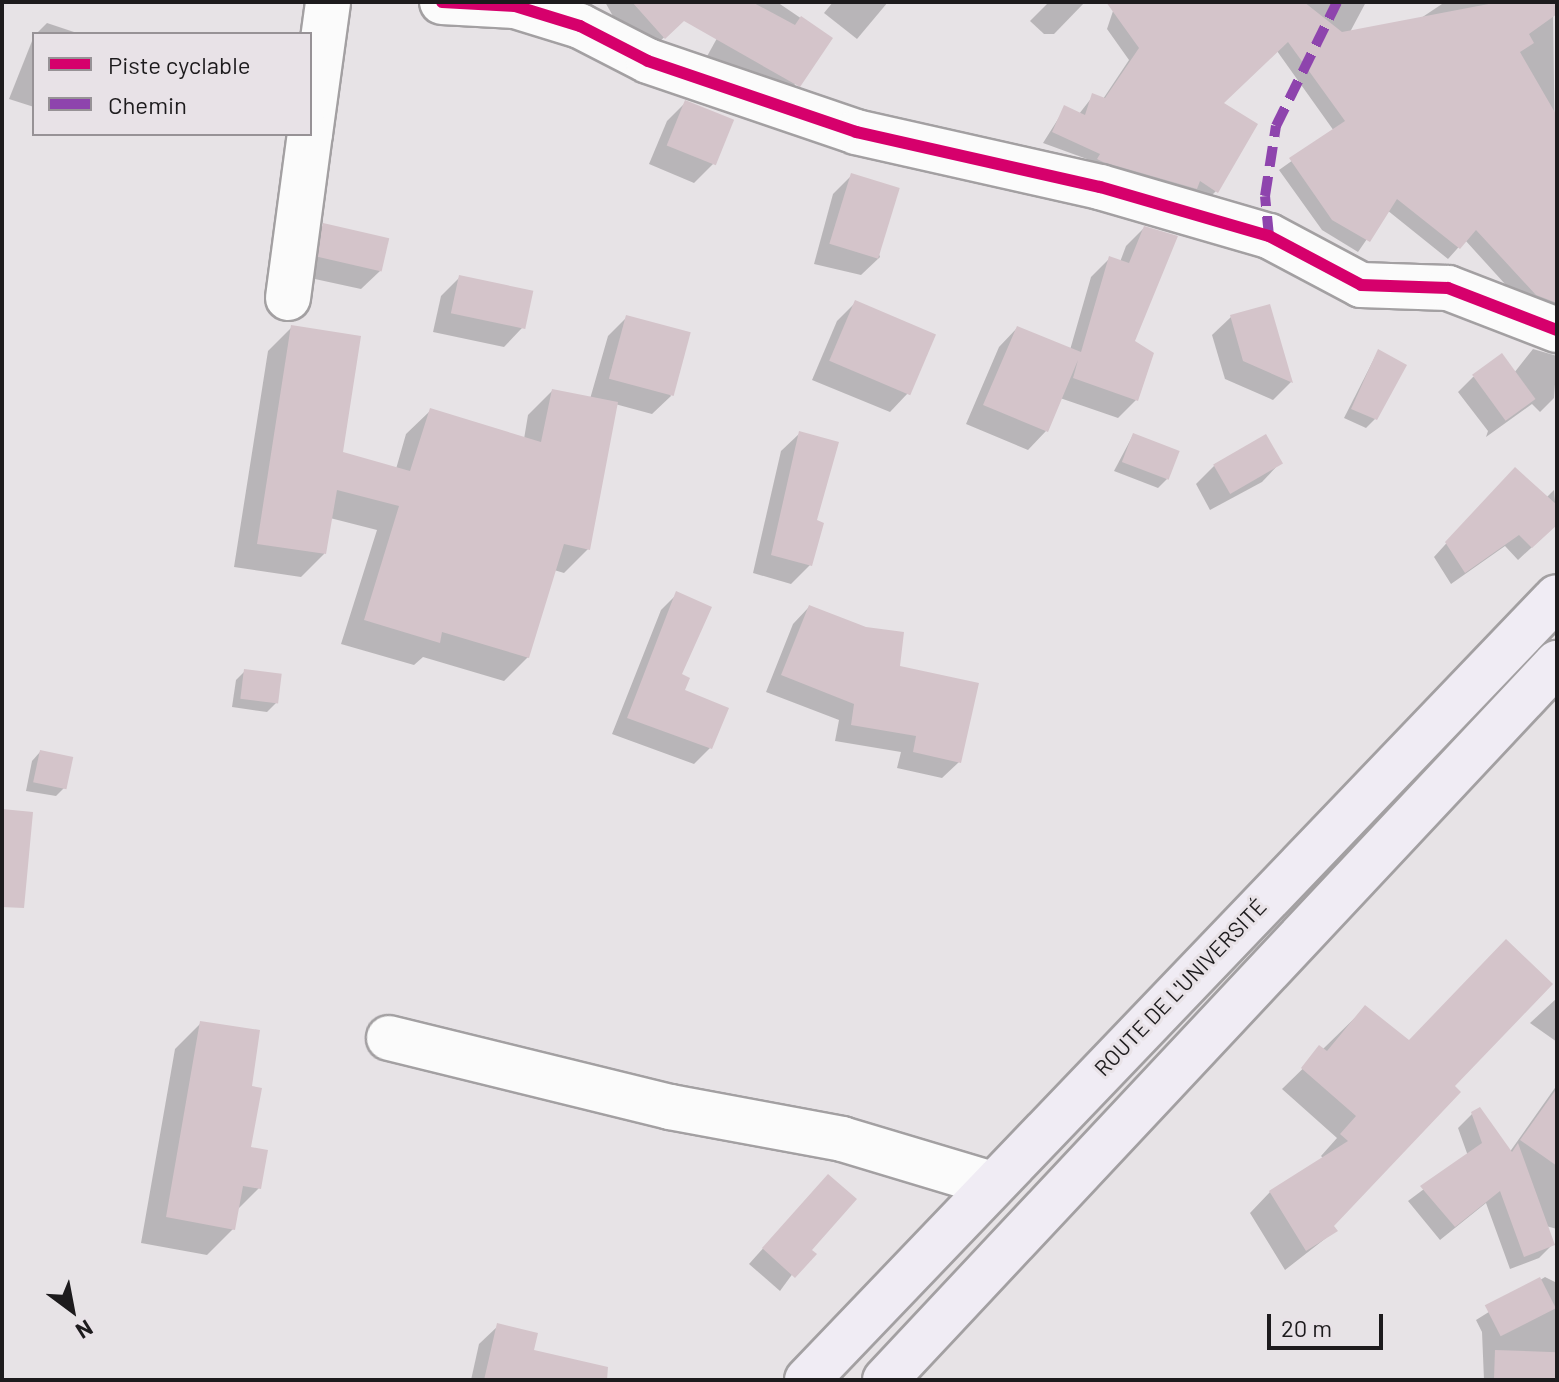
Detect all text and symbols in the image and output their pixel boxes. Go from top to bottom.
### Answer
legend [32,32,312,136]
text: Piste cyclable [108,50,251,79]
text: Chemin [108,90,187,119]
street label: ROUTE DE L'UNIVERSITÉ [1089,893,1271,1081]
north arrow [32,1270,112,1350]
scale bar [1271,1298,1387,1348]
text: 20 m [1281,1313,1332,1342]
text: N [72,1315,98,1345]

